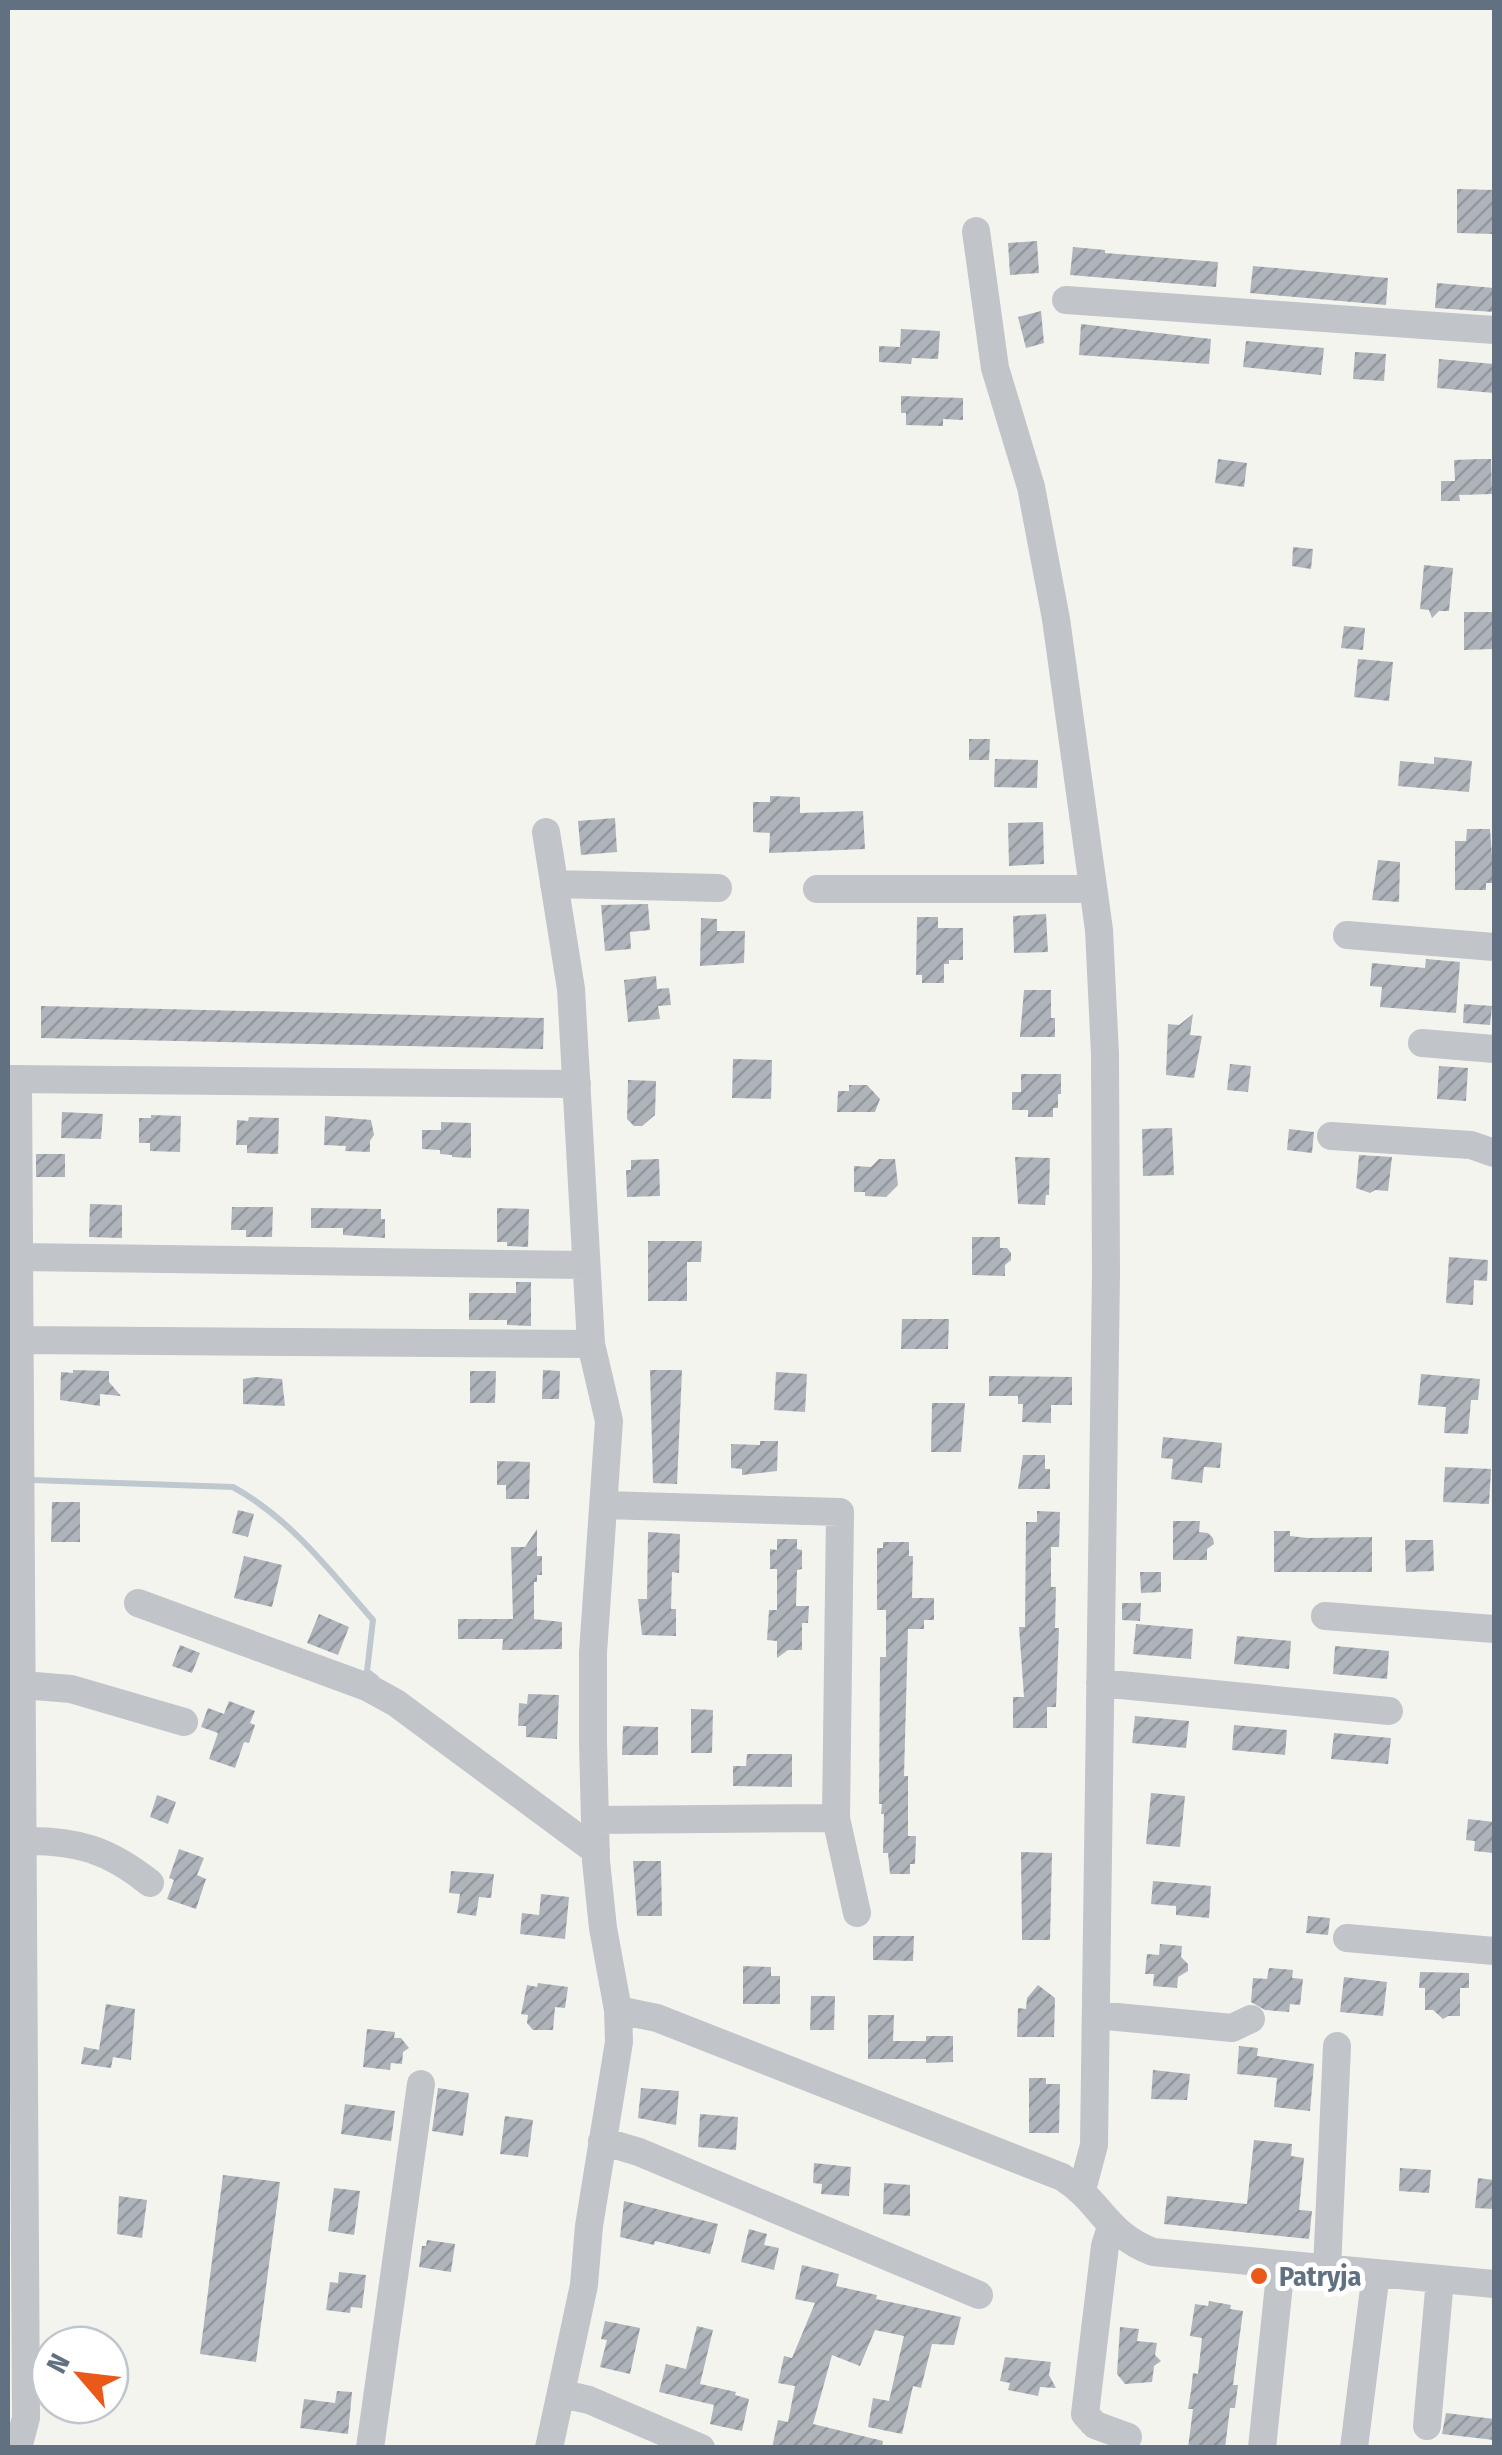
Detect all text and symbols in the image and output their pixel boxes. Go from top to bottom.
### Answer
place label: Patryja [1279,2260,1362,2293]
marker: Patryja [1248,2265,1270,2287]
north arrow [30,2325,130,2425]
text: N [40,2348,77,2379]

